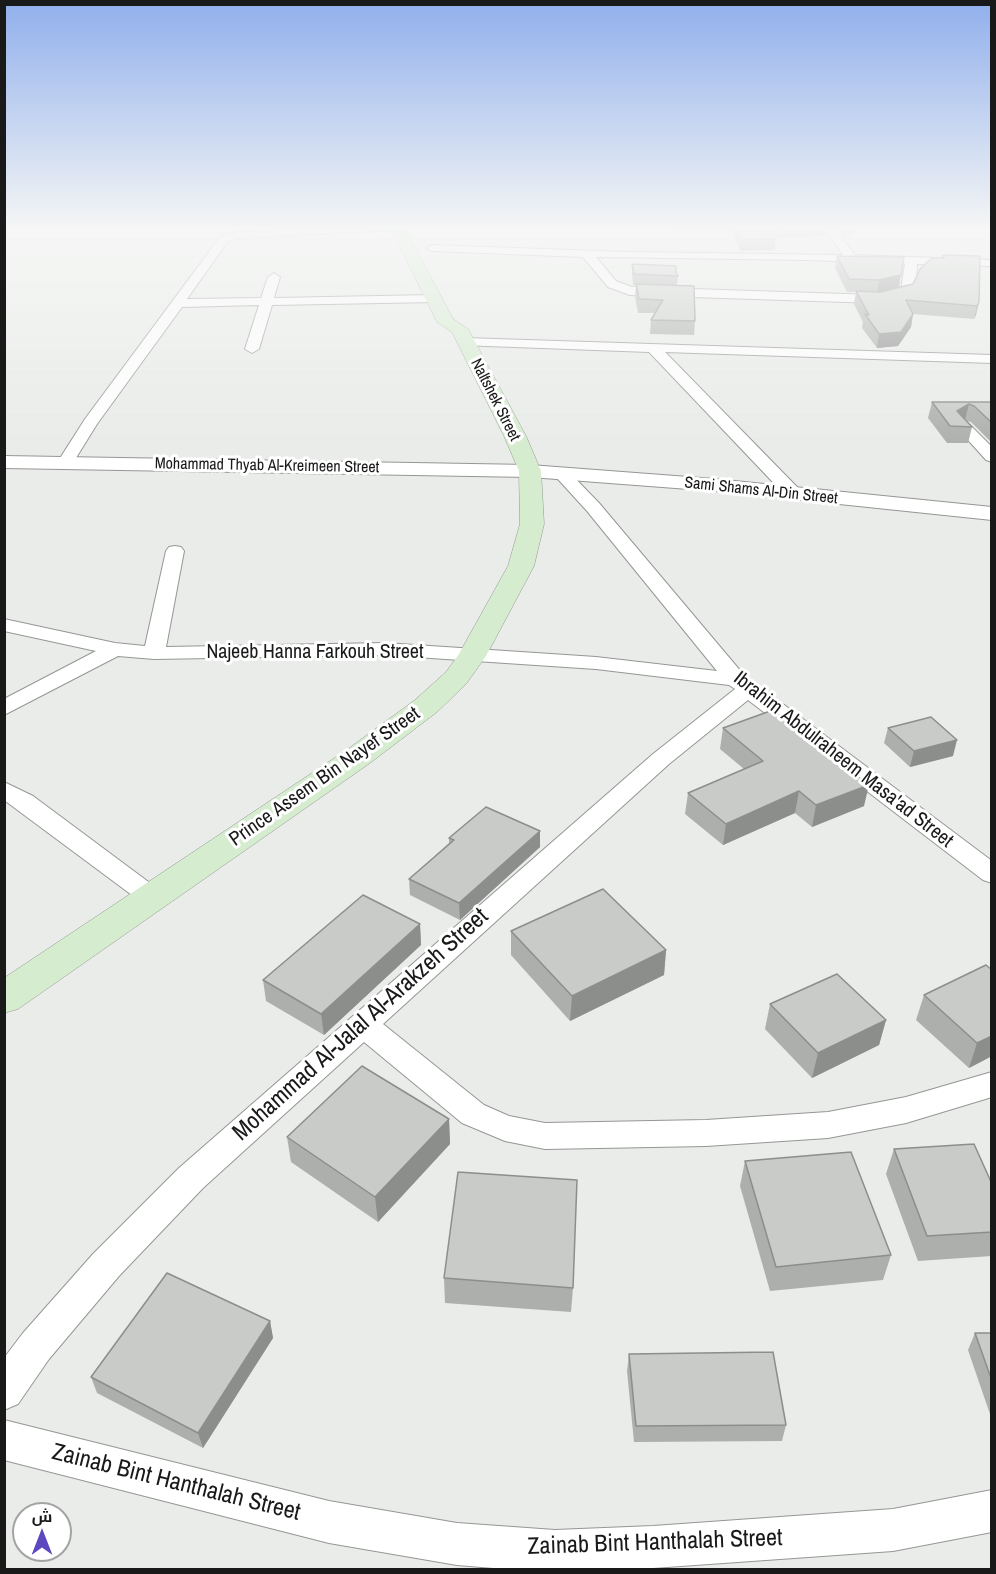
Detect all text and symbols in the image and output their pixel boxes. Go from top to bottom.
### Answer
street label: Naltshek Street [466,356,524,444]
street label: Mohammad Thyab Al-Kreimeen Street [155,454,379,478]
street label: Sami Shams Al-Din Street [683,473,839,509]
street label: Najeeb Hanna Farkouh Street [206,641,424,665]
street label: Ibrahim Abdulraheem Masa'ad Street [728,667,958,853]
street label: Prince Assem Bin Nayef Street [225,702,425,852]
street label: Mohammad Al-Jalal Al-Arakzeh Street [227,903,495,1147]
street label: Zainab Bint Hanthalah Street [49,1438,303,1528]
north arrow [12,1502,72,1562]
text: ش [32,1505,52,1527]
street label: Zainab Bint Hanthalah Street [527,1524,783,1562]

